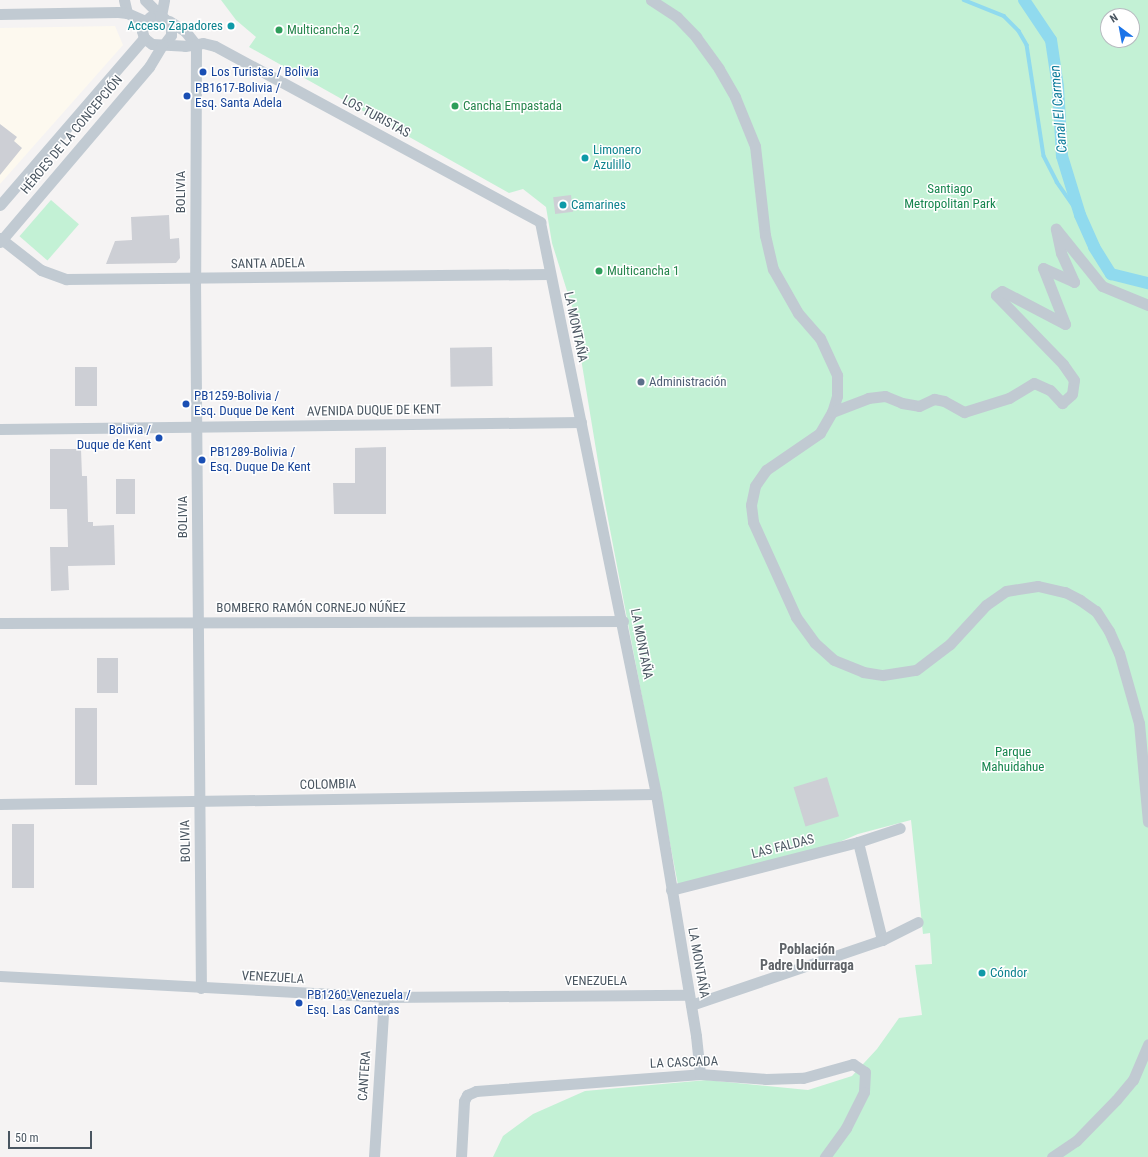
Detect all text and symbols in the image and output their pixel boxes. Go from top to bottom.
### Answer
north arrow [1100,8,1140,48]
text: N [1108,11,1120,26]
place label: Acceso Zapadores [127,18,223,34]
marker: Acceso Zapadores [226,21,236,31]
place label: Multicancha 2 [287,22,359,38]
marker: Multicancha 2 [274,25,284,35]
place label: Los Turistas / Bolivia [211,64,319,80]
water label: Canal El Carmen [1046,64,1070,154]
marker: Los Turistas / Bolivia [198,67,208,77]
street label: HÉROES DE LA CONCEPCIÓN [18,73,126,197]
place label: PB1617-Bolivia / Esq. Santa Adela [195,81,282,112]
marker: PB1617-Bolivia / Esq. Santa Adela [182,91,192,101]
street label: LOS TURISTAS [339,93,413,141]
place label: Cancha Empastada [463,98,562,114]
marker: Cancha Empastada [450,101,460,111]
place label: Limonero Azulillo [593,143,641,174]
marker: Limonero Azulillo [580,153,590,163]
street label: BOLIVIA [173,171,189,213]
park label: Santiago Metropolitan Park [904,182,996,213]
place label: Camarines [571,197,626,213]
marker: Camarines [558,200,568,210]
street label: SANTA ADELA [231,256,305,272]
place label: Multicancha 1 [607,263,679,279]
marker: Multicancha 1 [594,266,604,276]
street label: LA MONTAÑA [560,290,590,364]
place label: Administración [649,374,727,390]
marker: Administración [636,377,646,387]
place label: PB1259-Bolivia / Esq. Duque De Kent [194,389,295,420]
marker: PB1259-Bolivia / Esq. Duque De Kent [181,399,191,409]
street label: AVENIDA DUQUE DE KENT [307,402,441,420]
place label: Bolivia / Duque de Kent [77,423,151,454]
marker: Bolivia / Duque de Kent [154,433,164,443]
place label: PB1289-Bolivia / Esq. Duque De Kent [210,445,311,476]
marker: PB1289-Bolivia / Esq. Duque De Kent [197,455,207,465]
street label: BOLIVIA [175,496,191,538]
street label: BOMBERO RAMÓN CORNEJO NÚÑEZ [216,600,406,616]
street label: LA MONTAÑA [627,607,655,681]
park label: Parque Mahuidahue [982,745,1044,776]
street label: COLOMBIA [300,777,356,793]
street label: BOLIVIA [178,820,194,862]
street label: LAS FALDAS [750,832,816,862]
street label: LA MONTAÑA [684,926,712,1000]
district label: Población Padre Undurraga [760,941,854,974]
place label: Cóndor [990,965,1027,981]
marker: Cóndor [977,968,987,978]
street label: VENEZUELA [241,969,305,987]
street label: VENEZUELA [565,973,627,989]
place label: PB1260-Venezuela / Esq. Las Canteras [307,988,411,1019]
marker: PB1260-Venezuela / Esq. Las Canteras [294,998,304,1008]
street label: CANTERA [355,1050,375,1102]
street label: LA CASCADA [650,1054,718,1072]
scale bar [10,1123,94,1149]
text: 50 m [15,1131,39,1145]

